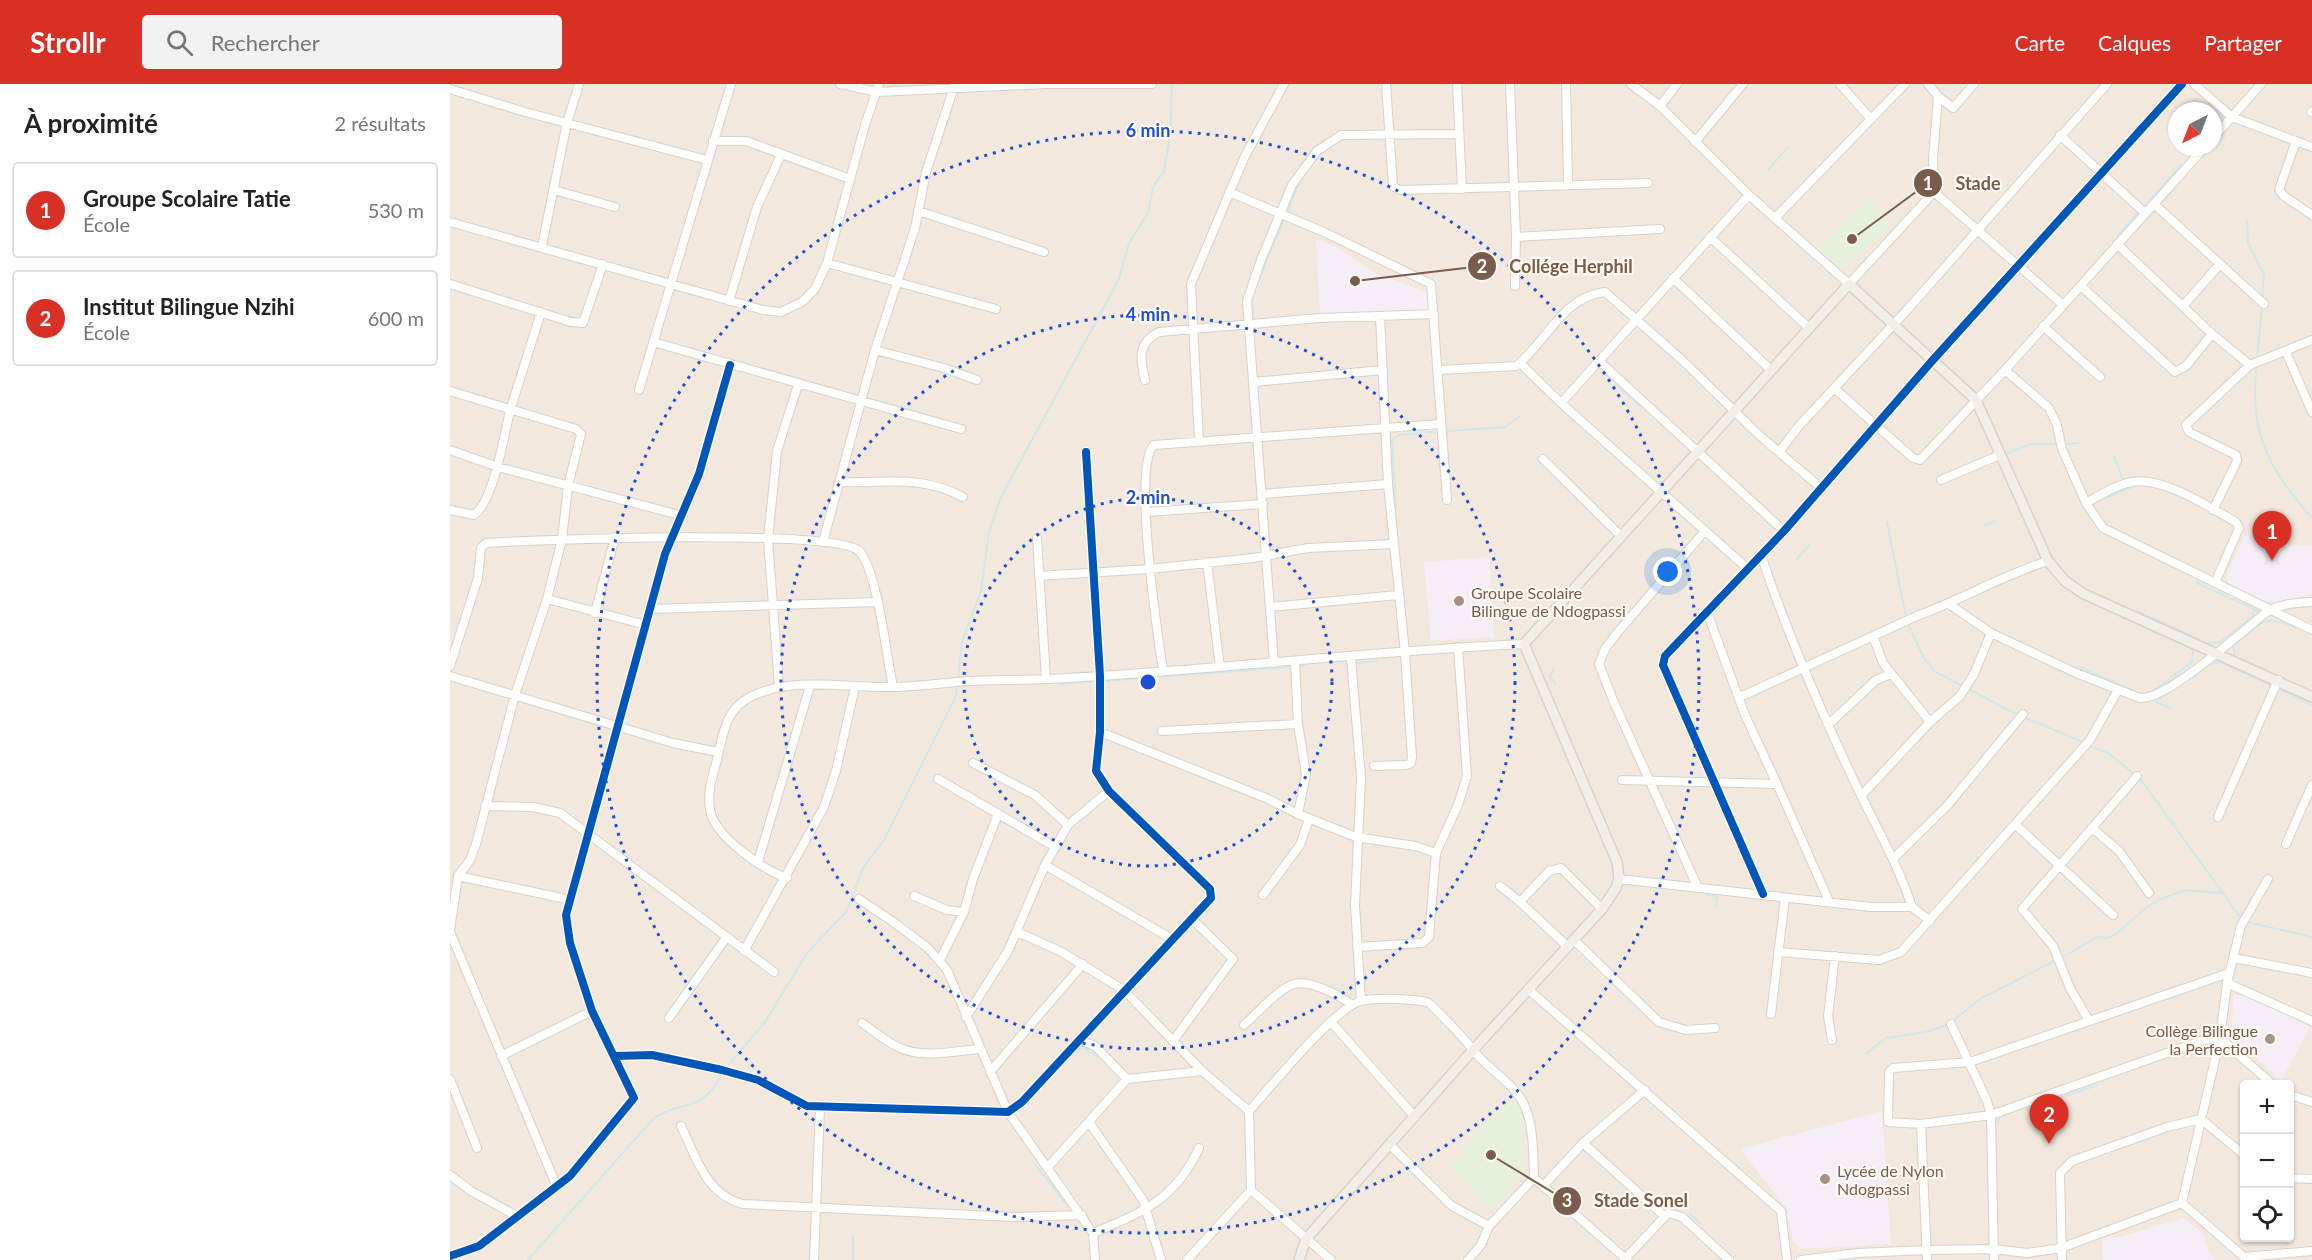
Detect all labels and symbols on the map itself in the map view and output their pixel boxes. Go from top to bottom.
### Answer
north arrow [2168,102,2222,156]
text: 6 min [1126,119,1170,141]
callout: Stade [1913,165,2012,201]
text: 1 [1923,172,1933,194]
text: Stade [1955,172,2001,194]
callout: Collége Herphil [1467,248,1645,284]
text: 2 [1477,255,1487,277]
text: Collége Herphil [1509,255,1633,277]
text: 4 min [1126,303,1170,325]
text: 2 min [1126,486,1170,508]
pin: 1 [2252,512,2292,561]
your location [1653,557,1682,586]
place label: Groupe Scolaire Bilingue de Ndogpassi [1471,583,1626,620]
marker: Groupe Scolaire Bilingue de Ndogpassi [1452,594,1466,608]
centre of rings [1138,672,1158,692]
place label: Collège Bilingue la Perfection [2145,1021,2258,1058]
marker: Collège Bilingue la Perfection [2263,1032,2277,1046]
pin: 2 [2030,1094,2068,1144]
place label: Lycée de Nylon Ndogpassi [1837,1161,1944,1198]
marker: Lycée de Nylon Ndogpassi [1818,1172,1832,1186]
callout: Stade Sonel [1552,1183,1700,1219]
text: 3 [1562,1189,1572,1211]
text: Stade Sonel [1594,1189,1688,1211]

